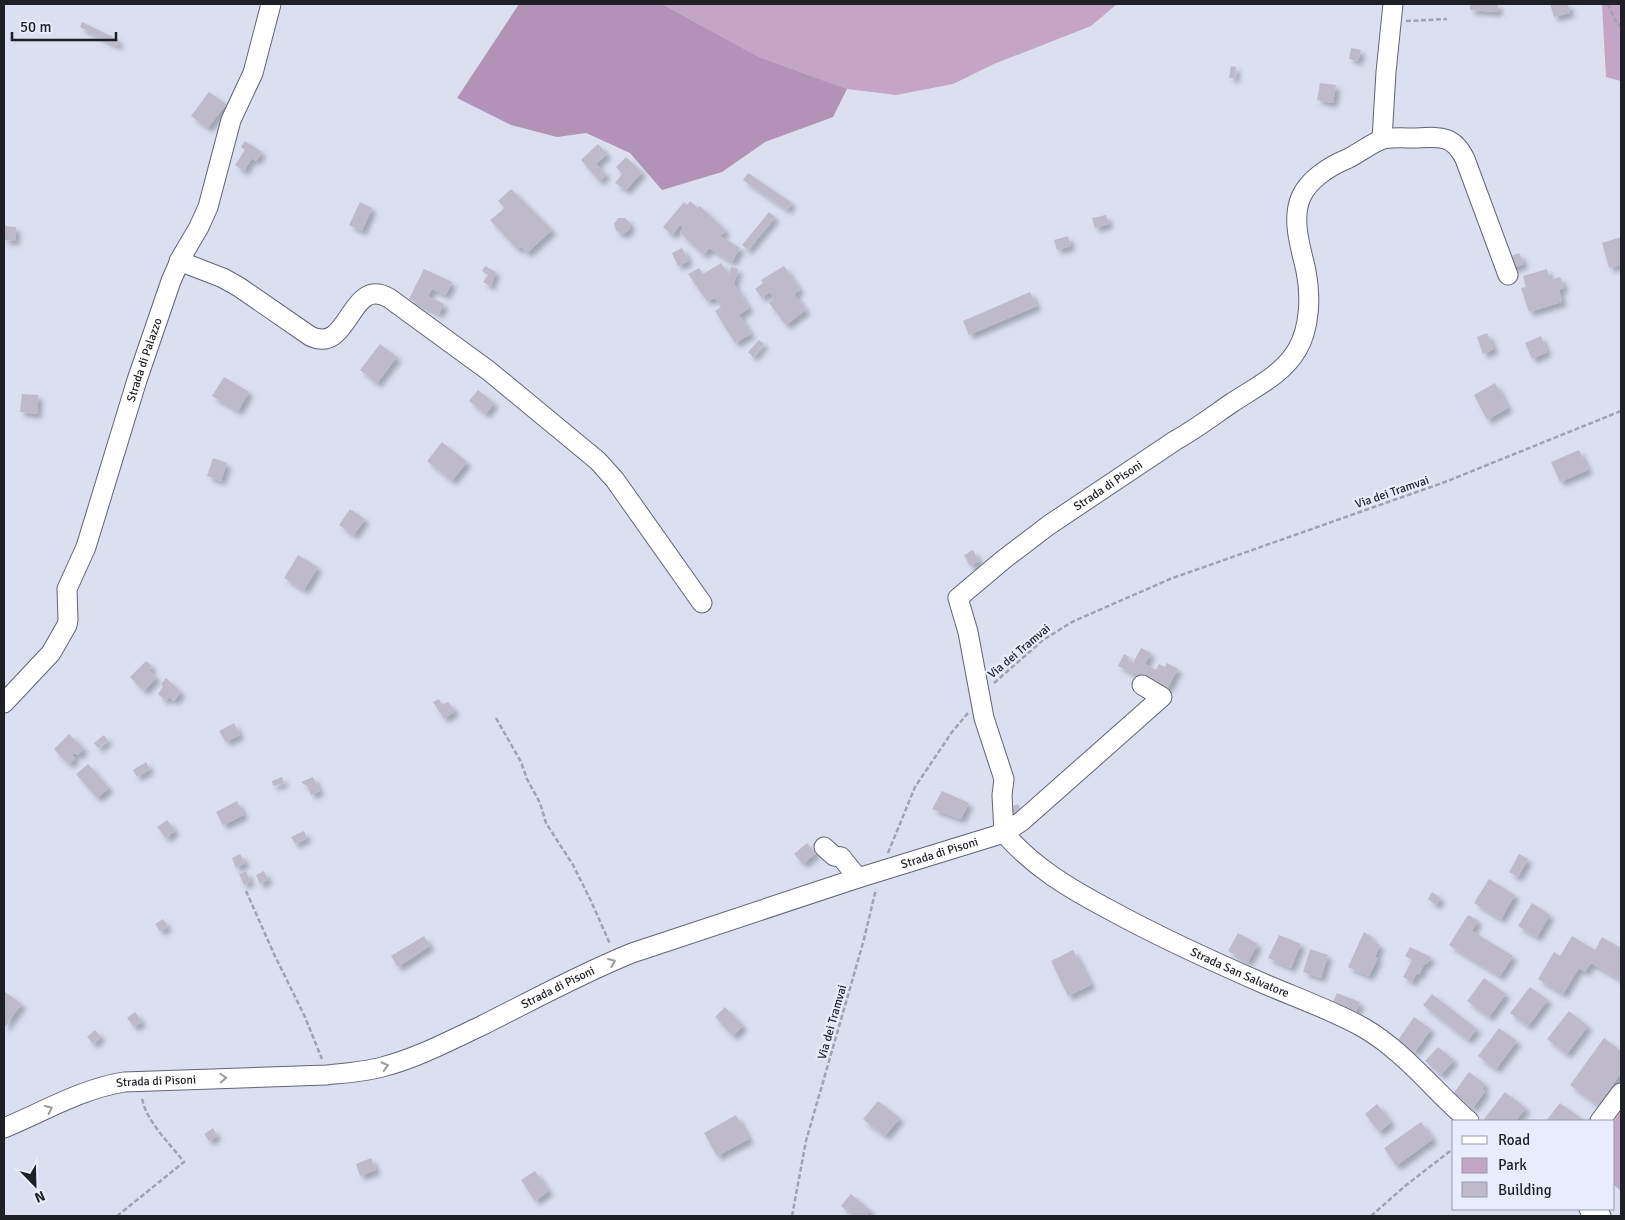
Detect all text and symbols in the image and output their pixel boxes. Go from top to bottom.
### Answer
scale bar [12,10,116,42]
text: 50 m [20,18,51,36]
street label: Strada di Palazzo [124,316,166,404]
street label: Strada di Pisoni [1071,457,1146,514]
street label: Via dei Tramvai [1353,473,1431,512]
street label: Via dei Tramvai [985,621,1054,682]
street label: Strada di Pisoni [899,834,980,872]
street label: Strada San Salvatore [1188,945,1291,1001]
one-way arrow [607,957,616,968]
street label: Strada di Pisoni [519,963,597,1012]
street label: Via dei Tramvai [815,983,850,1061]
one-way arrow [380,1061,389,1072]
one-way arrow [219,1072,227,1083]
street label: Strada di Pisoni [115,1073,196,1091]
one-way arrow [44,1105,53,1115]
legend [1452,1120,1615,1210]
text: Road [1498,1131,1530,1149]
text: Park [1498,1156,1527,1174]
north arrow [10,1160,60,1210]
text: Building [1498,1181,1552,1199]
text: N [32,1187,48,1206]

